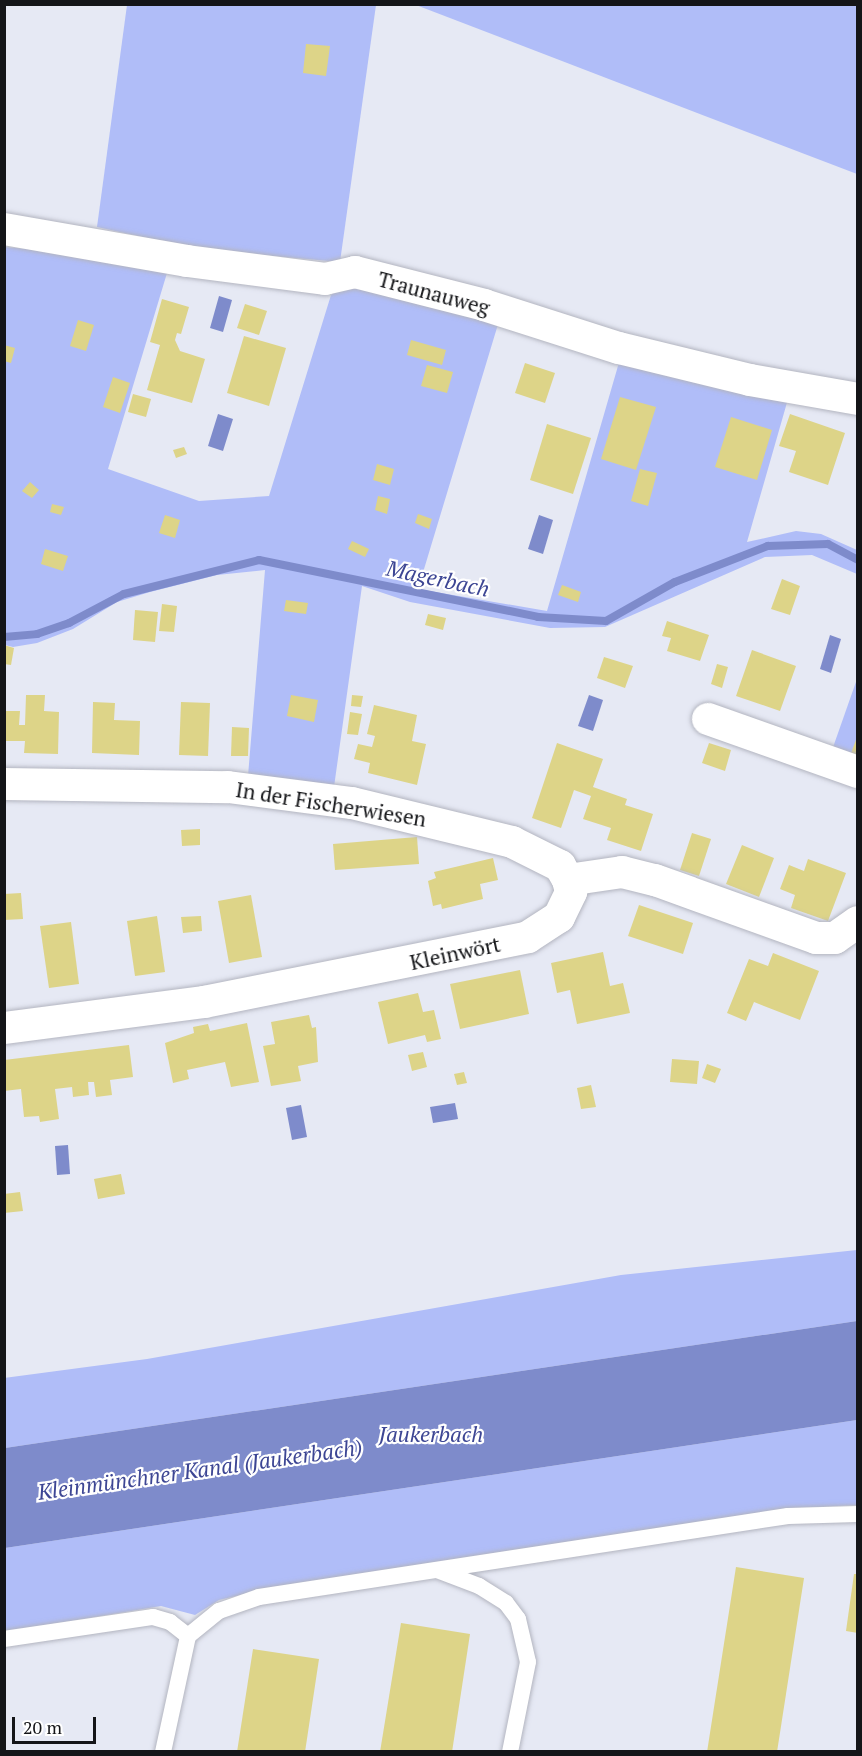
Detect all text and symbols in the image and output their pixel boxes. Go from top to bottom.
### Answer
street label: Traunauweg [375,266,493,320]
water label: Magerbach [384,554,492,602]
street label: In der Fischerwiesen [234,777,428,831]
street label: Kleinwört [408,931,502,975]
water label: Jaukerbach [379,1421,483,1447]
water label: Kleinmünchner Kanal (Jaukerbach) [36,1433,364,1505]
scale bar [15,1705,99,1743]
text: 20 m [23,1715,62,1739]

